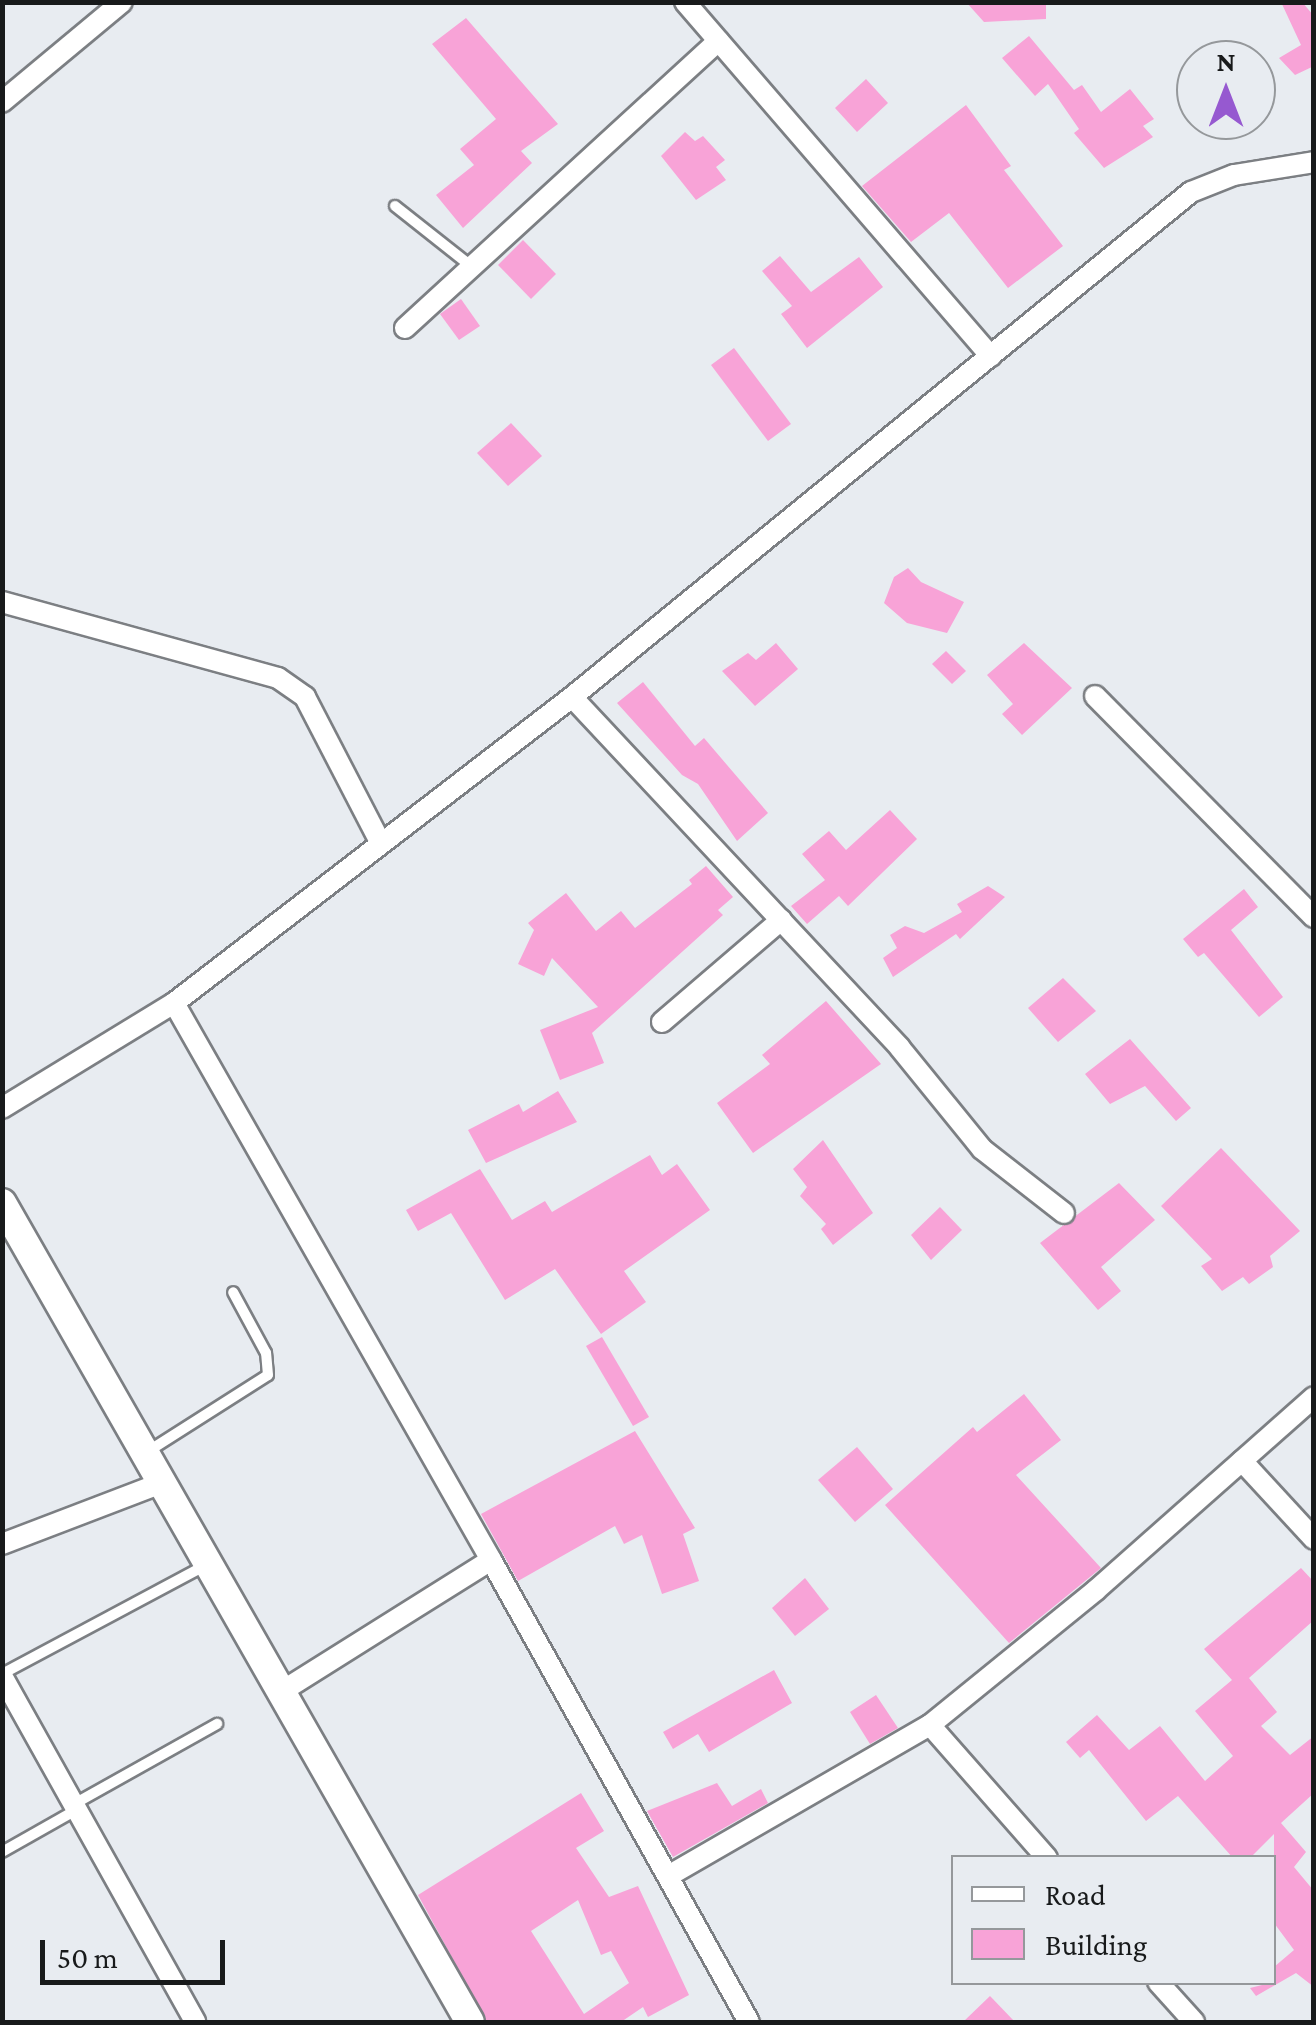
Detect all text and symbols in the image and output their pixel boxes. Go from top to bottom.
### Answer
north arrow [1176,40,1276,140]
text: N [1216,46,1236,77]
legend [951,1855,1276,1985]
text: Road [1045,1878,1106,1911]
scale bar [45,1920,230,1982]
text: Building [1045,1928,1147,1961]
text: 50 m [57,1941,118,1974]

